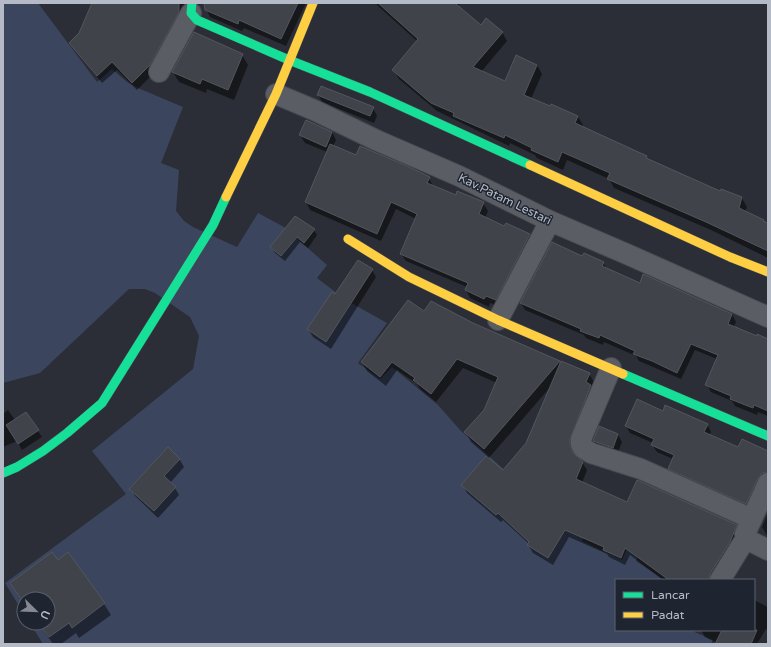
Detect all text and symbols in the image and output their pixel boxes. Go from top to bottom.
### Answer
street label: Kav.Patam Lestari [456,170,554,228]
legend [615,579,755,631]
text: Lancar [651,588,690,602]
north arrow [16,591,56,631]
text: U [37,608,52,621]
text: Padat [651,608,685,622]

